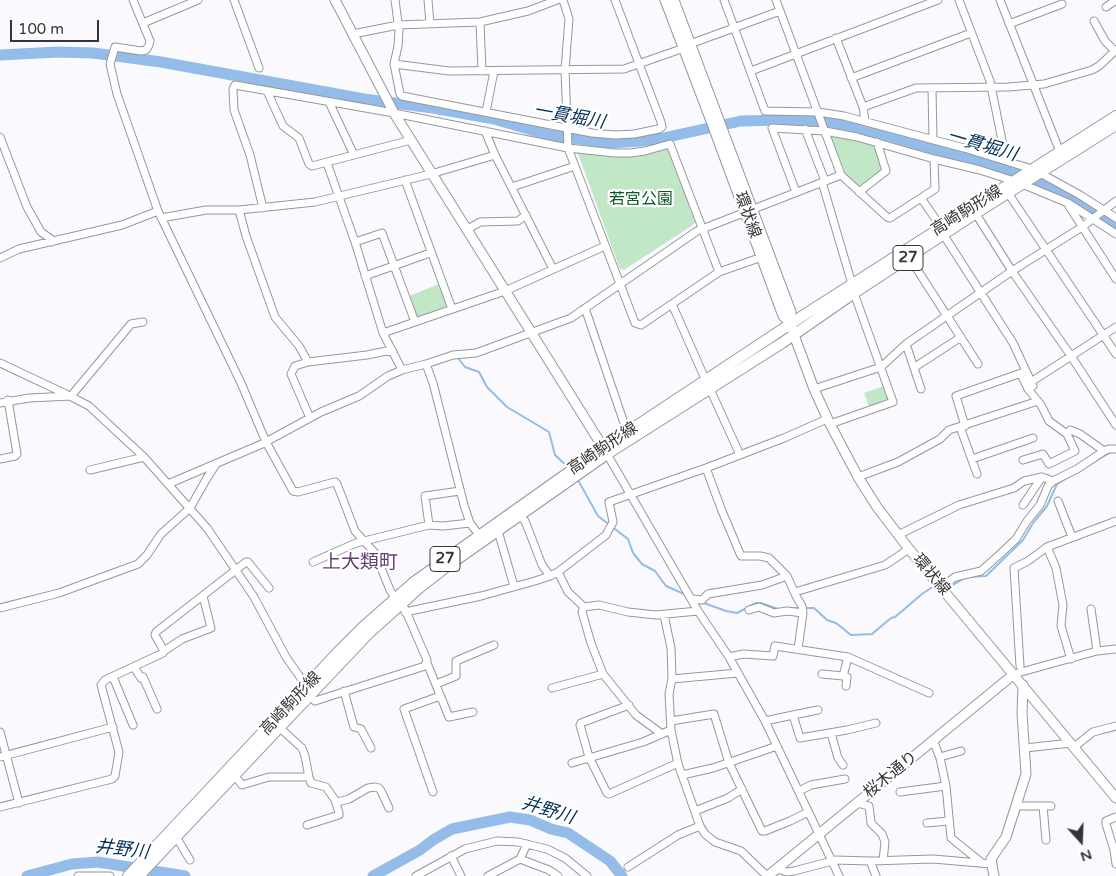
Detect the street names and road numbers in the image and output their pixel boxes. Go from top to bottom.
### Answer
street label: 高崎駒形線 [928,182,1006,240]
street label: 環状線 [730,189,764,241]
road number: 27 [893,246,923,270]
street label: 高崎駒形線 [564,419,642,479]
road number: 27 [430,546,460,572]
street label: 環状線 [908,550,954,600]
street label: 高崎駒形線 [257,668,325,740]
street label: 桜木通り [860,747,922,803]

